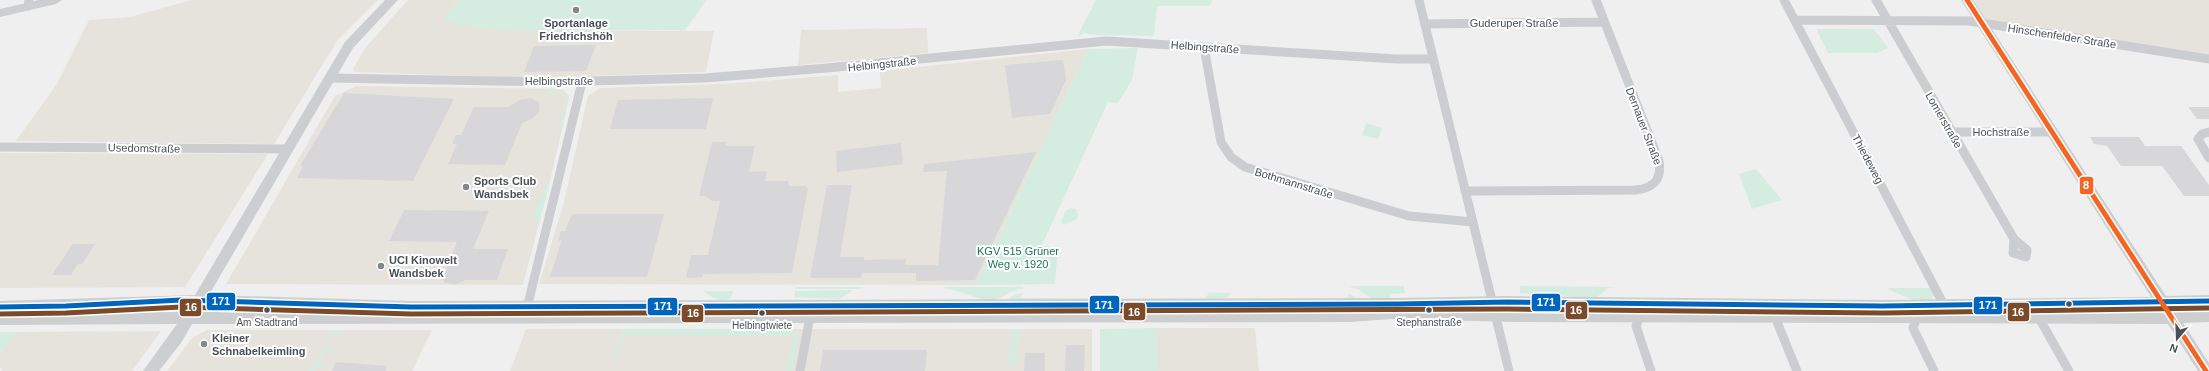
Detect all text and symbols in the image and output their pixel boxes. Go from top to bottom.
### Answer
marker: Sportanlage Friedrichshöh [571,5,581,15]
place label: Sportanlage Friedrichshöh [539,17,613,42]
street label: Guderuper Straße [1470,17,1558,29]
street label: Hinschenfelder Straße [2007,22,2117,50]
street label: Helbingstraße [1170,39,1240,55]
street label: Helbingstraße [847,54,917,74]
street label: Helbingstraße [525,75,593,87]
street label: Dernauer Straße [1624,86,1664,166]
street label: Lomerstraße [1923,90,1965,150]
street label: Hochstraße [1973,126,2029,138]
street label: Thiedeweg [1850,132,1886,186]
street label: Usedomstraße [108,141,180,155]
street label: Bothmannstraße [1253,165,1335,201]
place label: Sports Club Wandsbek [474,175,537,200]
line badge: 8 [2079,176,2094,195]
text: 8 [2083,179,2089,191]
marker: Sports Club Wandsbek [461,182,471,192]
park label: KGV 515 Grüner Weg v. 1920 [977,245,1059,270]
place label: UCI Kinowelt Wandsbek [389,254,457,279]
marker: UCI Kinowelt Wandsbek [376,261,386,271]
line badge: 171 [206,292,236,311]
line badge: 171 [1531,293,1561,312]
text: 171 [212,295,230,307]
line badge: 171 [1089,295,1120,314]
text: 171 [1537,296,1555,308]
line badge: 171 [1973,296,2003,315]
line badge: 171 [647,297,678,316]
line badge: 16 [179,298,202,317]
text: 171 [1095,299,1113,311]
text: 171 [1979,299,1997,311]
unlabelled marker [2064,299,2074,309]
text: 171 [654,300,672,312]
text: 16 [185,301,197,313]
line badge: 16 [1565,301,1588,320]
line badge: 16 [1123,302,1146,321]
line badge: 16 [2007,302,2030,322]
line badge: 16 [681,304,704,323]
text: 16 [1570,304,1582,316]
marker: Am Stadtrand [262,305,272,315]
marker: Stephanstraße [1424,305,1434,315]
text: 16 [1128,306,1140,318]
text: 16 [2012,306,2024,318]
text: 16 [687,307,699,319]
marker: Helbingtwiete [757,308,767,318]
place label: Am Stadtrand [236,317,298,328]
place label: Stephanstraße [1396,317,1462,328]
north arrow [2157,319,2197,359]
place label: Helbingtwiete [732,320,792,331]
place label: Kleiner Schnabelkeimling [212,332,306,357]
marker: Kleiner Schnabelkeimling [199,339,209,349]
text: N [2168,341,2179,355]

